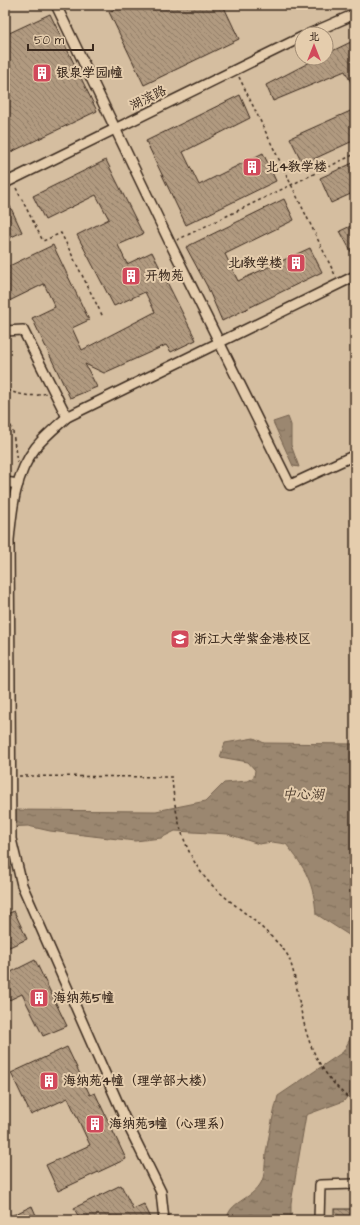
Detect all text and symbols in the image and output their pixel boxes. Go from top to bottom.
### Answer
scale bar [28,26,93,52]
north arrow [294,26,334,66]
text: 北 [309,29,320,44]
text: 50 m [34,32,65,49]
building icon: 银泉学园1幢 [31,62,53,84]
place label: 银泉学园1幢 [56,64,123,82]
street label: 湖滨路 [127,81,169,115]
building icon: 北4教学楼 [241,156,263,178]
place label: 北4教学楼 [266,158,327,176]
building icon: 北1教学楼 [285,252,307,274]
place label: 北1教学楼 [228,254,282,272]
building icon: 开物苑 [120,265,142,287]
place label: 开物苑 [145,267,184,285]
school or university icon: 浙江大学紫金港校区 [169,628,191,650]
place label: 浙江大学紫金港校区 [194,630,311,648]
water label: 中心湖 [282,785,326,805]
building icon: 海纳苑5幢 [28,987,50,1009]
place label: 海纳苑5幢 [53,989,114,1007]
building icon: 海纳苑4幢（理学部大楼） [38,1070,60,1092]
place label: 海纳苑4幢（理学部大楼） [63,1072,215,1090]
building icon: 海纳苑3幢（心理系） [84,1113,106,1135]
place label: 海纳苑3幢（心理系） [109,1115,233,1133]

